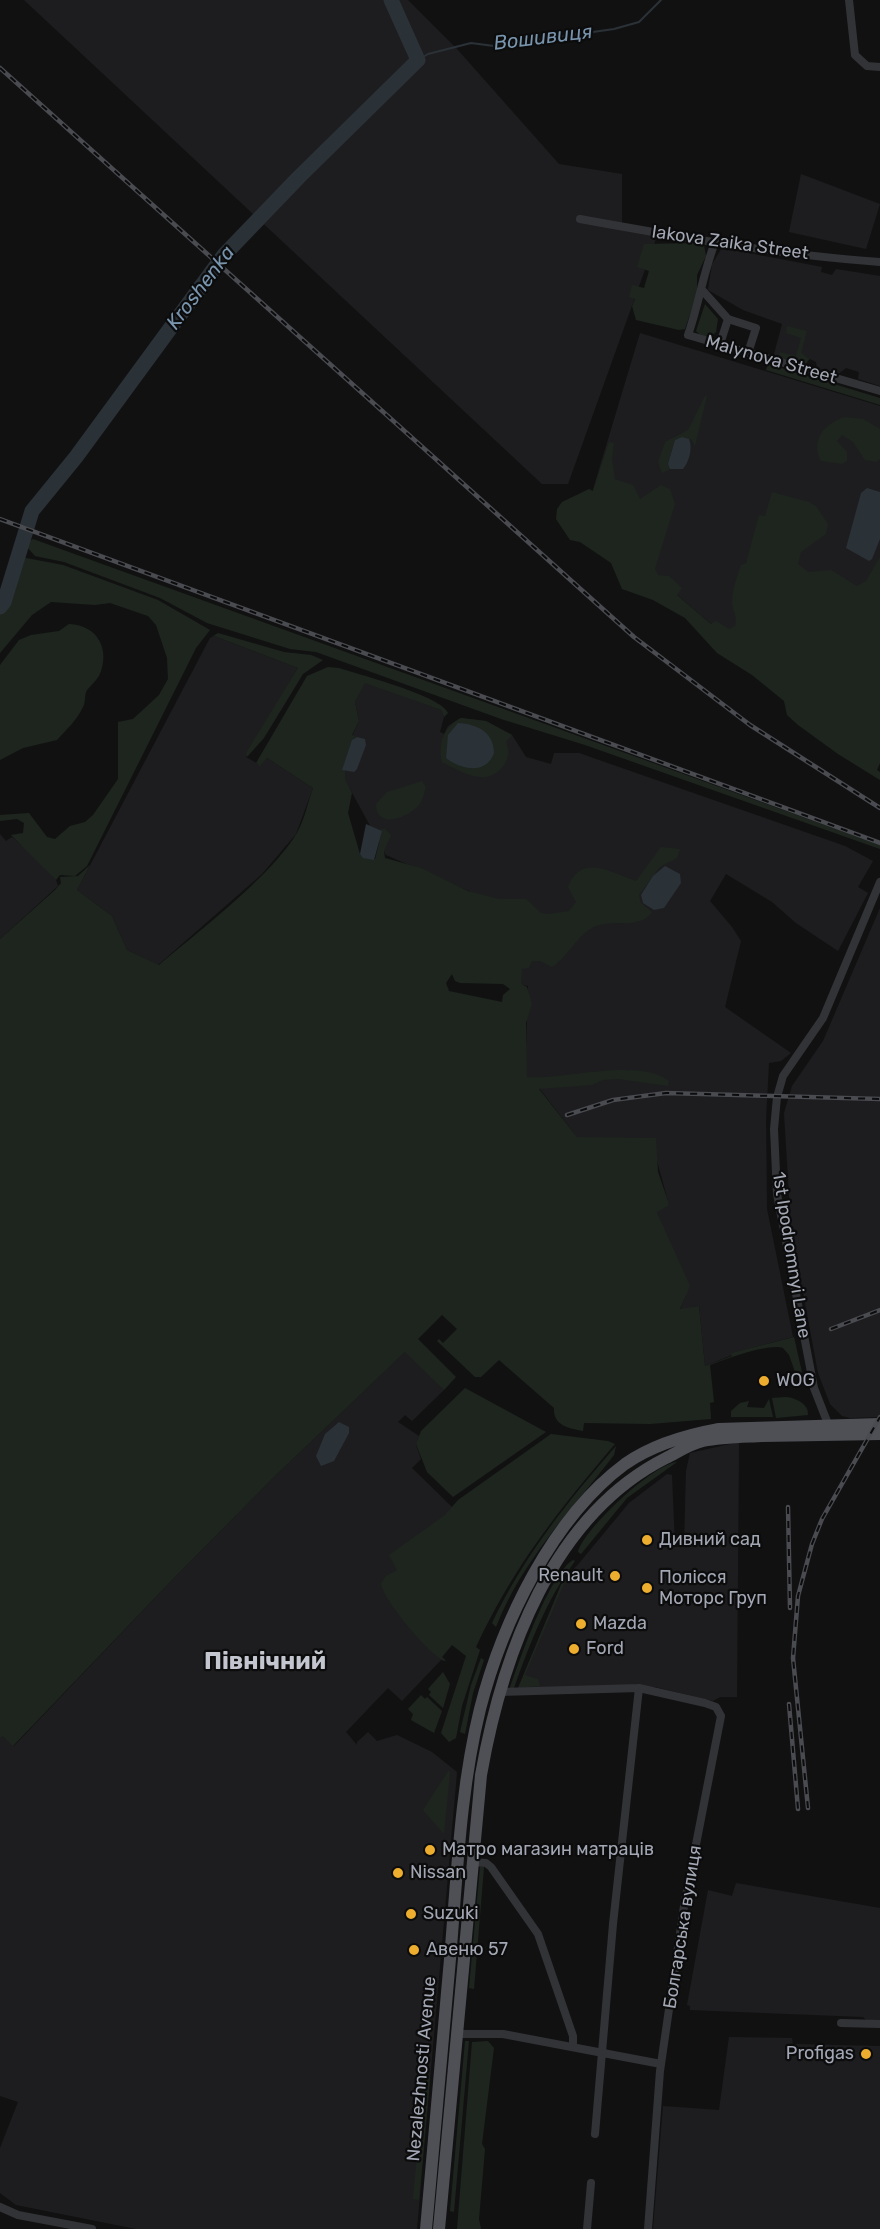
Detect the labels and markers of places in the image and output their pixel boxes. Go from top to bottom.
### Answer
place label: WOG [776,1370,815,1392]
marker: WOG [757,1374,771,1388]
place label: Дивний сад [659,1529,761,1551]
marker: Дивний сад [640,1533,654,1547]
place label: Renault [538,1565,603,1587]
place label: Полісся Моторс Груп [659,1567,767,1610]
marker: Renault [608,1569,622,1583]
marker: Полісся Моторс Груп [640,1581,654,1595]
place label: Mazda [593,1613,647,1635]
marker: Mazda [574,1617,588,1631]
place label: Ford [586,1638,624,1660]
marker: Ford [567,1642,581,1656]
place label: Матро магазин матраців [442,1839,654,1861]
marker: Матро магазин матраців [423,1843,437,1857]
place label: Nissan [410,1862,466,1884]
marker: Nissan [391,1866,405,1880]
place label: Suzuki [423,1903,479,1925]
marker: Suzuki [404,1907,418,1921]
place label: Авеню 57 [426,1939,508,1961]
marker: Авеню 57 [407,1943,421,1957]
place label: Profigas [786,2043,854,2065]
marker: Profigas [859,2047,873,2061]

